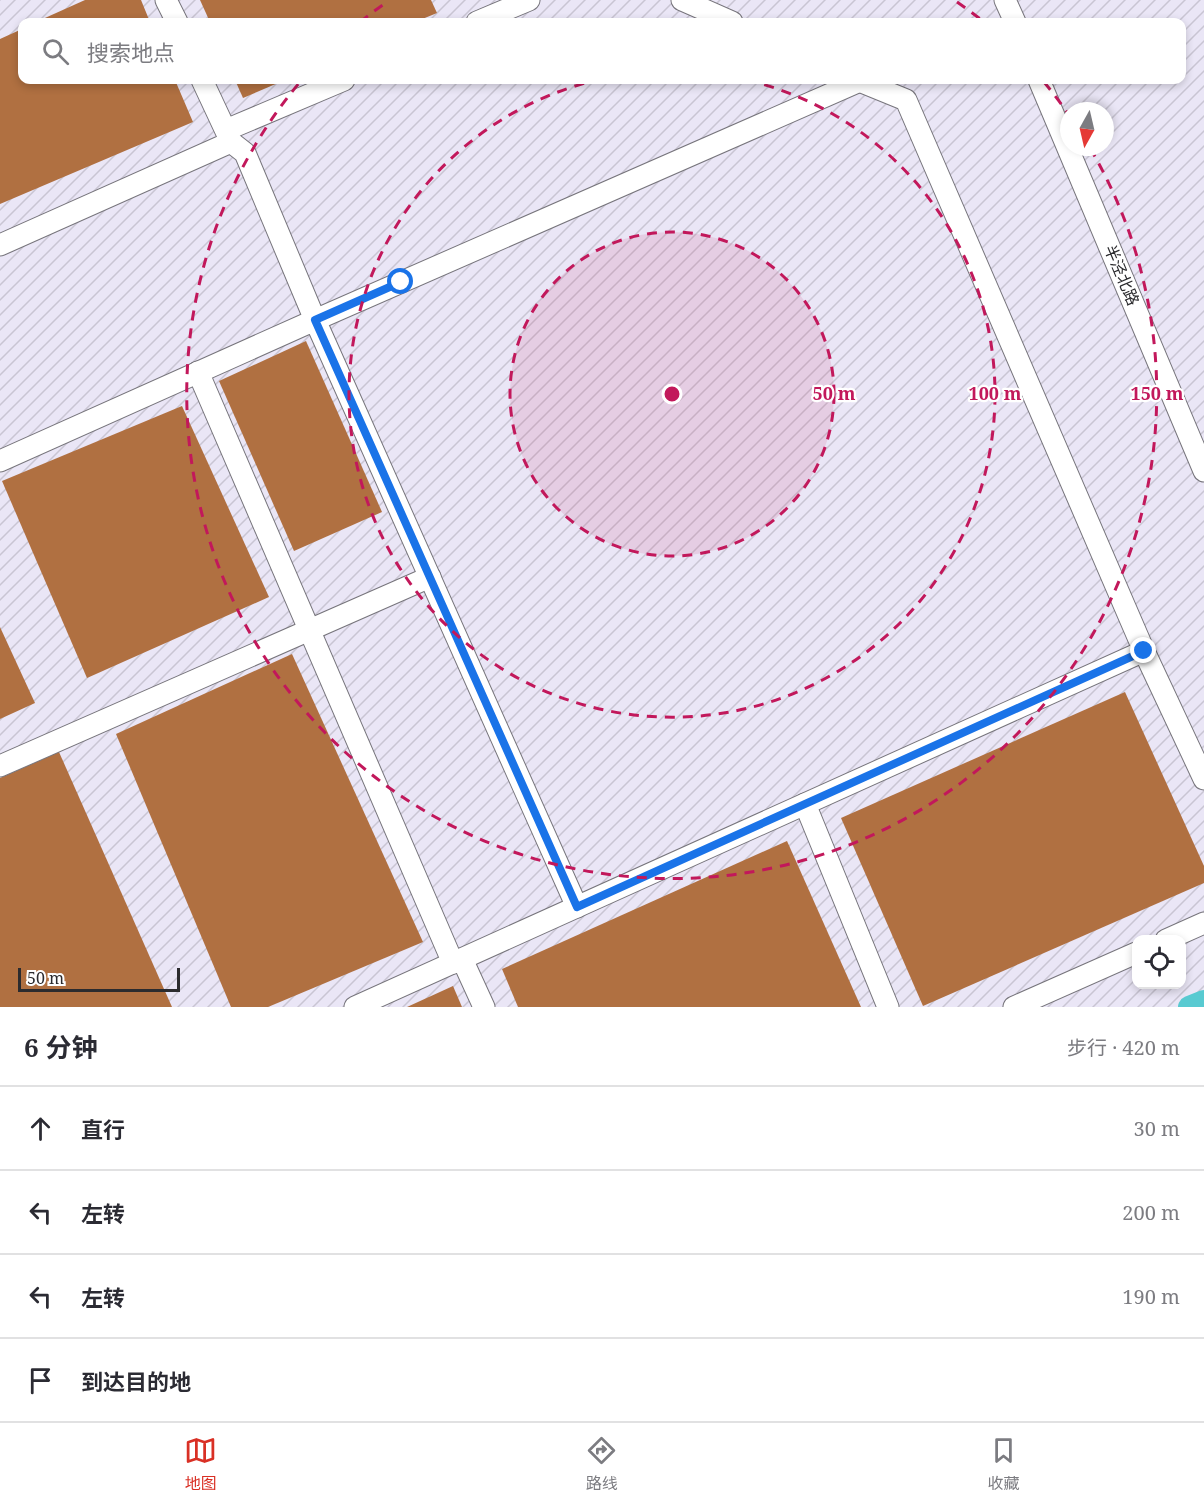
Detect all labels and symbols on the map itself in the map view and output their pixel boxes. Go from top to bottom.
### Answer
north arrow [1060,102,1114,156]
street label: 半泾北路 [1099,241,1145,309]
route start [387,268,413,294]
text: 50 m [813,381,856,405]
text: 100 m [969,381,1022,405]
text: 150 m [1131,381,1184,405]
centre of rings [662,384,682,404]
route end [1130,637,1156,663]
scale bar [18,965,180,992]

